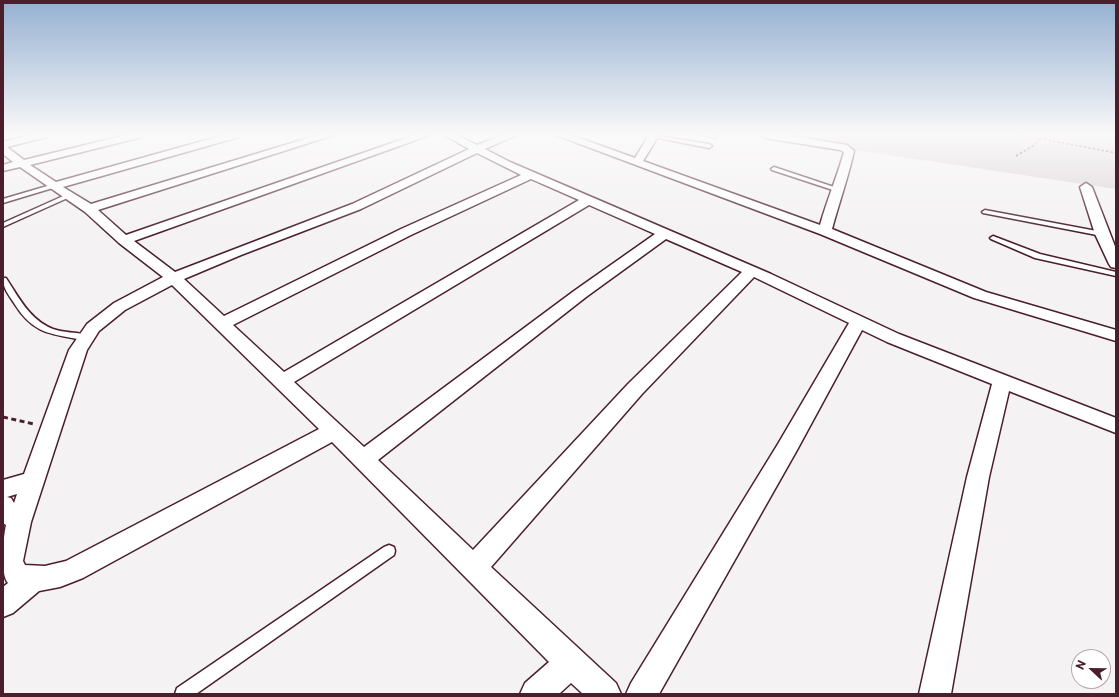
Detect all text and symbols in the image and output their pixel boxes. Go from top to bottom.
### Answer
north arrow [1071,649,1111,689]
text: N [1071,657,1090,672]

